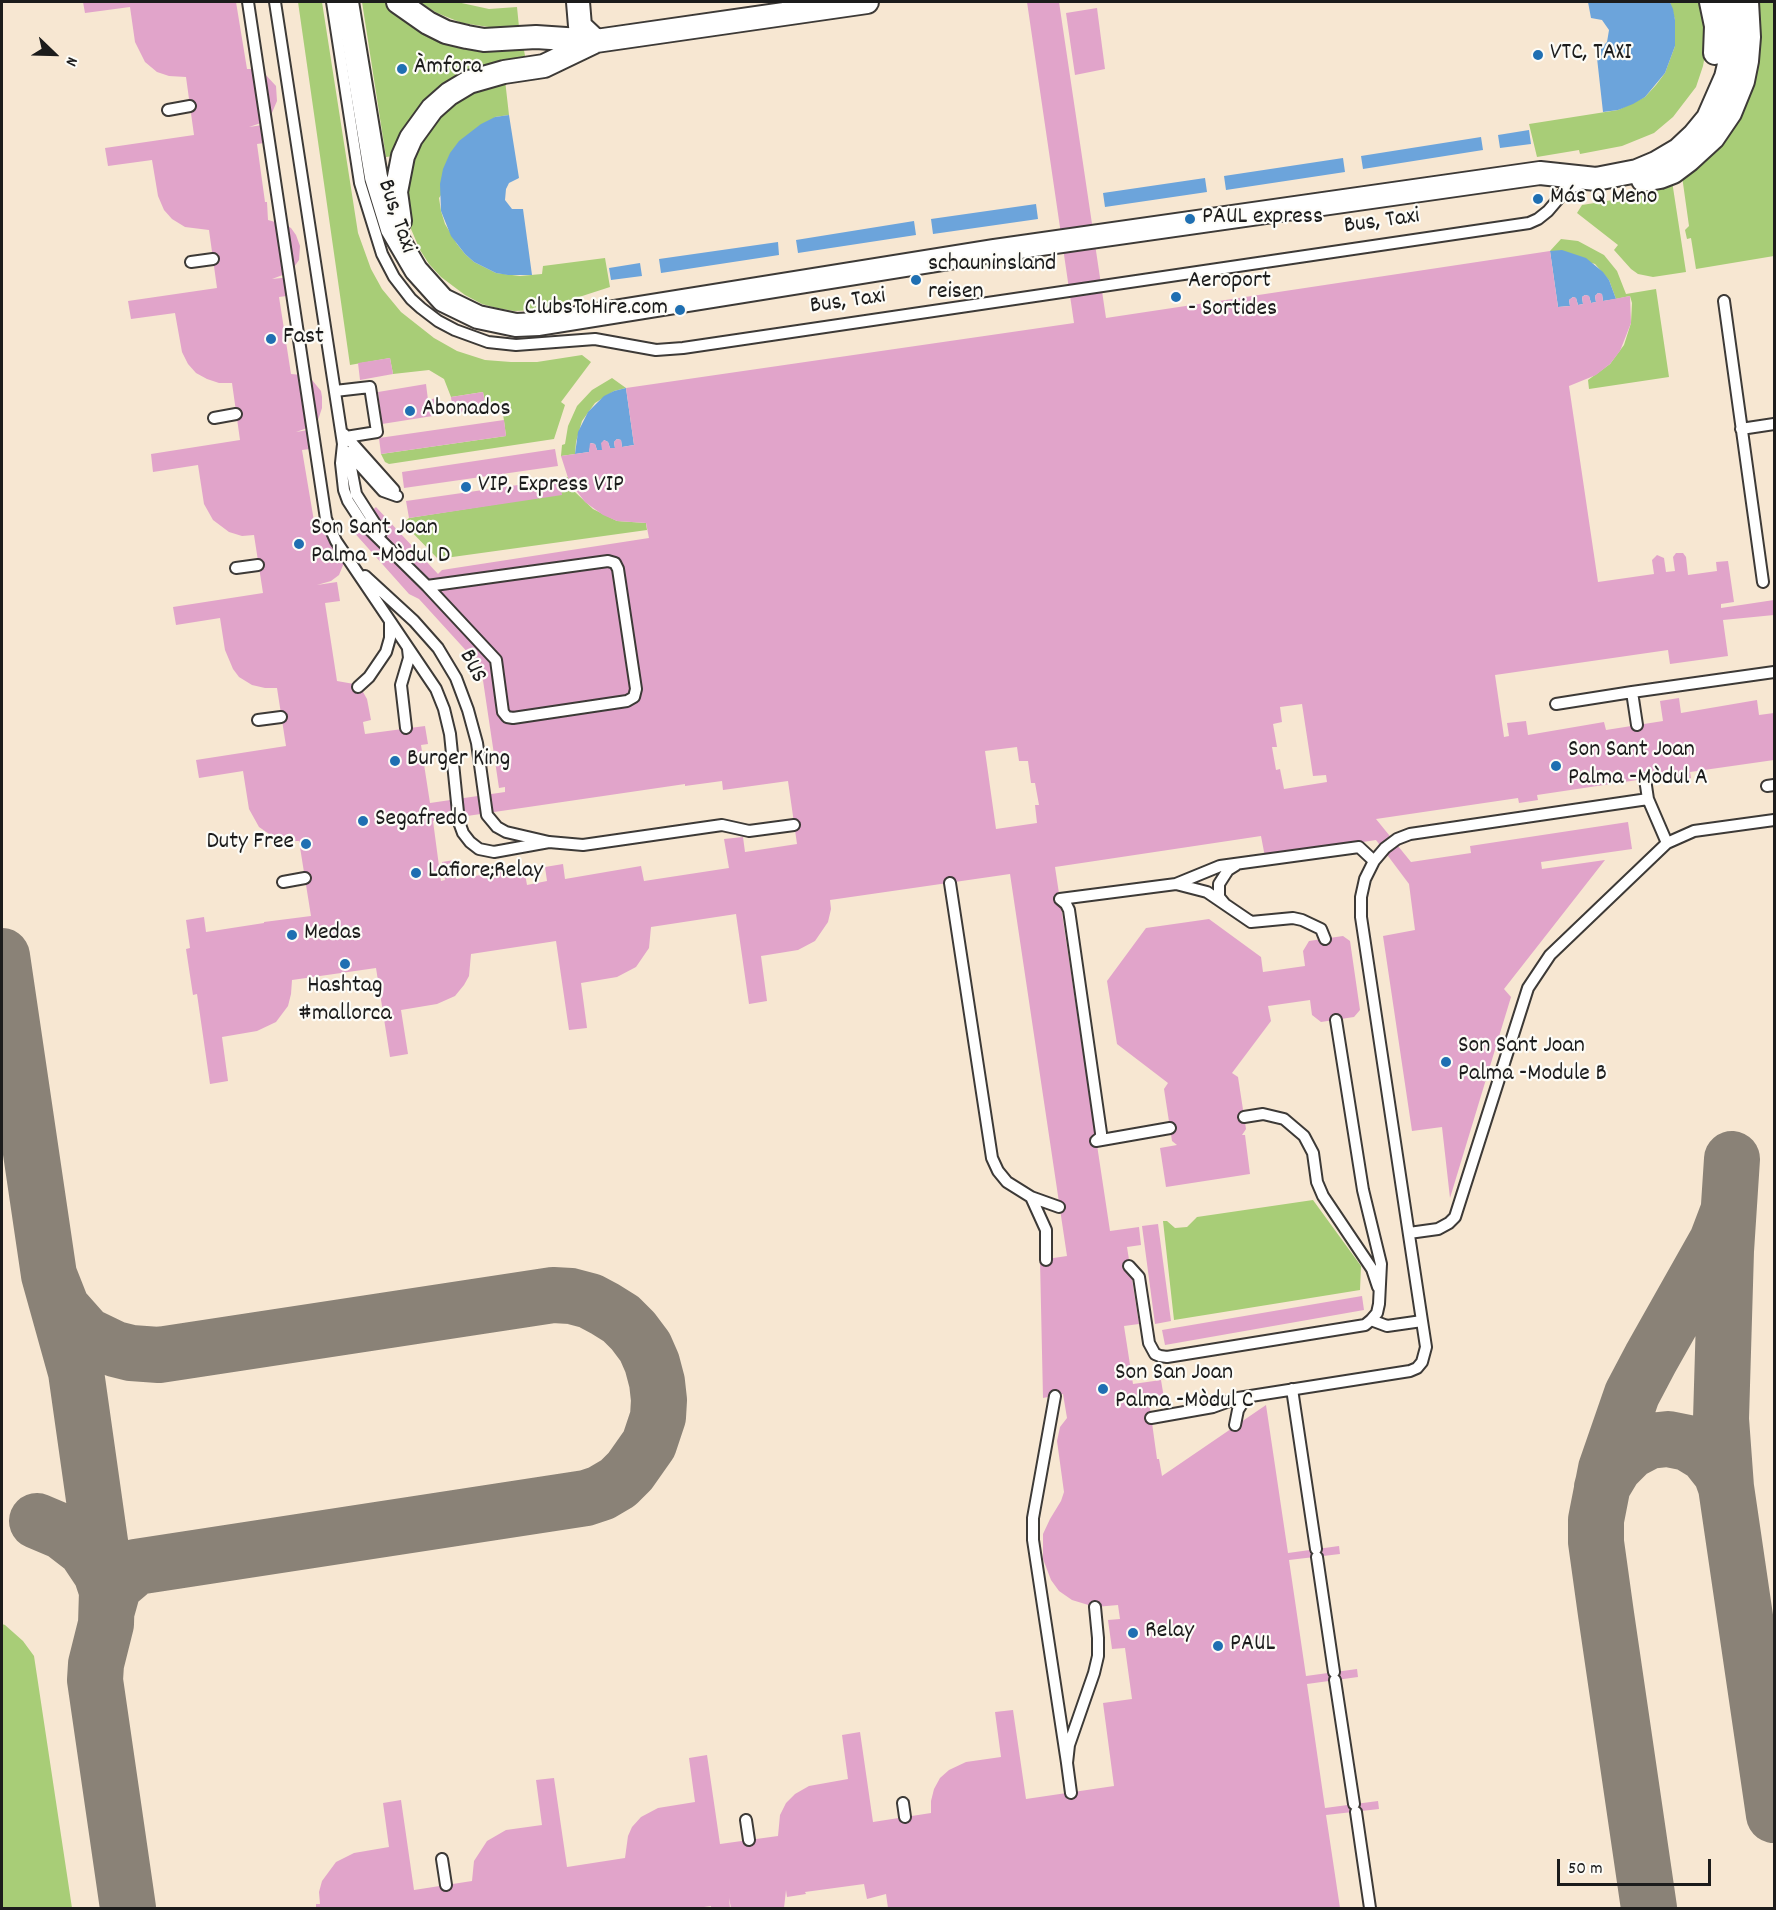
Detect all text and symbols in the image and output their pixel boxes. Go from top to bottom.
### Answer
north arrow [24,24,84,84]
place label: VTC, TAXI [1550,41,1632,69]
marker: VTC, TAXI [1531,48,1545,62]
text: N [59,53,83,69]
place label: Àmfora [414,55,482,83]
marker: Àmfora [395,62,409,76]
street label: Bus, Taxi [369,176,421,258]
place label: Más Q Meno [1550,185,1658,213]
marker: Más Q Meno [1531,192,1545,206]
street label: Bus, Taxi [1342,203,1422,243]
place label: PAUL express [1202,205,1323,233]
marker: PAUL express [1183,212,1197,226]
place label: schauninsland reisen [928,252,1056,308]
place label: Aeroport - Sortides [1188,269,1277,325]
marker: schauninsland reisen [909,273,923,287]
street label: Bus, Taxi [808,283,888,323]
marker: Aeroport - Sortides [1169,290,1183,304]
place label: ClubsToHire.com [525,296,668,324]
marker: ClubsToHire.com [673,303,687,317]
place label: Fast [283,325,324,353]
marker: Fast [264,332,278,346]
place label: Abonados [422,397,511,425]
marker: Abonados [403,404,417,418]
place label: VIP, Express VIP [478,473,624,501]
marker: VIP, Express VIP [459,480,473,494]
place label: Son Sant Joan Palma -Mòdul D [311,516,450,572]
marker: Son Sant Joan Palma -Mòdul D [292,537,306,551]
street label: BUS [451,646,491,688]
place label: Son Sant Joan Palma -Mòdul A [1568,738,1708,794]
place label: Burger King [407,747,510,775]
marker: Burger King [388,754,402,768]
marker: Son Sant Joan Palma -Mòdul A [1549,759,1563,773]
place label: Segafredo [375,807,468,835]
marker: Segafredo [356,814,370,828]
place label: Duty Free [206,830,294,858]
marker: Duty Free [299,837,313,851]
place label: Lafiore;Relay [428,859,543,887]
marker: Lafiore;Relay [409,866,423,880]
place label: Medas [304,921,361,949]
marker: Medas [285,928,299,942]
marker: Hashtag #mallorca [338,957,352,971]
place label: Hashtag #mallorca [298,974,392,1030]
place label: Son Sant Joan Palma -Module B [1458,1034,1607,1090]
marker: Son Sant Joan Palma -Module B [1439,1055,1453,1069]
place label: Son San Joan Palma -Mòdul C [1115,1361,1254,1417]
marker: Son San Joan Palma -Mòdul C [1096,1382,1110,1396]
place label: Relay [1145,1619,1194,1647]
marker: Relay [1126,1626,1140,1640]
place label: PAUL [1230,1632,1275,1660]
marker: PAUL [1211,1639,1225,1653]
scale bar [1560,1847,1714,1885]
text: 50 m [1568,1857,1603,1882]

